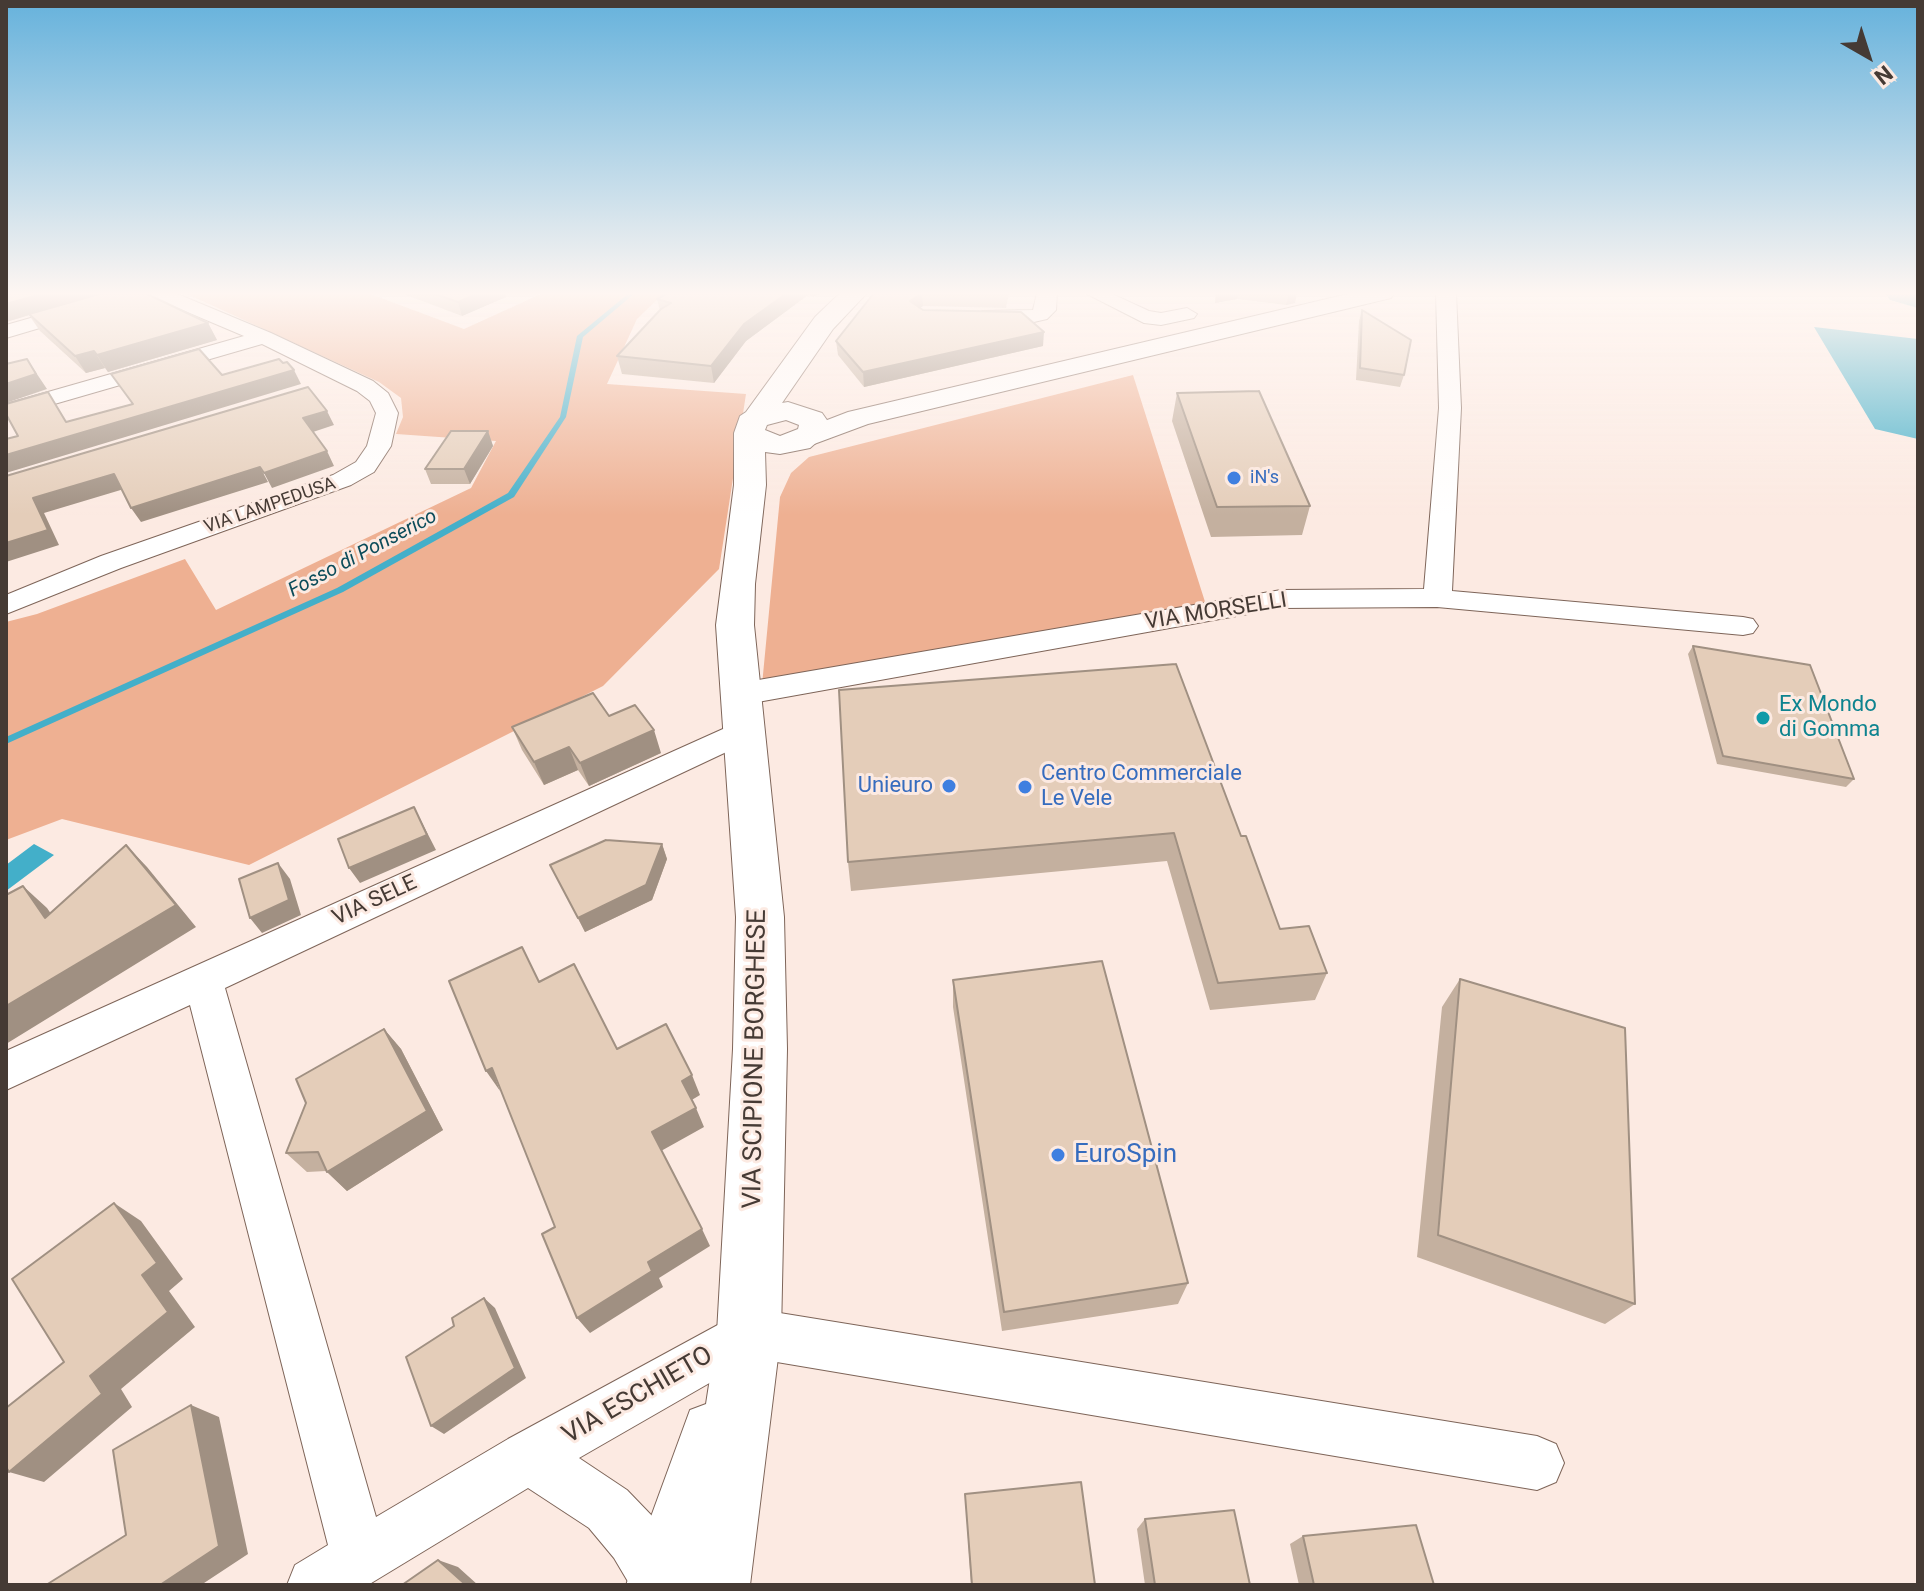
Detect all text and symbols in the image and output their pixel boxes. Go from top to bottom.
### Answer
north arrow [1828,16,1908,96]
text: N [1870,60,1897,90]
place label: iN's [1250,467,1279,489]
marker: iN's [1225,469,1243,487]
street label: VIA LAMPEDUSA [201,473,339,539]
water label: Fosso di Ponserico [285,505,441,603]
street label: VIA MORSELLI [1143,588,1289,636]
place label: Ex Mondo di Gomma [1779,692,1880,744]
marker: Ex Mondo di Gomma [1754,709,1772,727]
place label: Centro Commerciale Le Vele [1041,761,1242,812]
place label: Unieuro [858,773,933,799]
marker: Unieuro [940,777,958,795]
marker: Centro Commerciale Le Vele [1016,778,1034,796]
street label: VIA SELE [329,870,421,932]
street label: VIA SCIPIONE BORGHESE [738,909,774,1209]
place label: EuroSpin [1074,1139,1177,1171]
marker: EuroSpin [1049,1146,1067,1164]
street label: VIA ESCHIETO [557,1340,719,1452]

